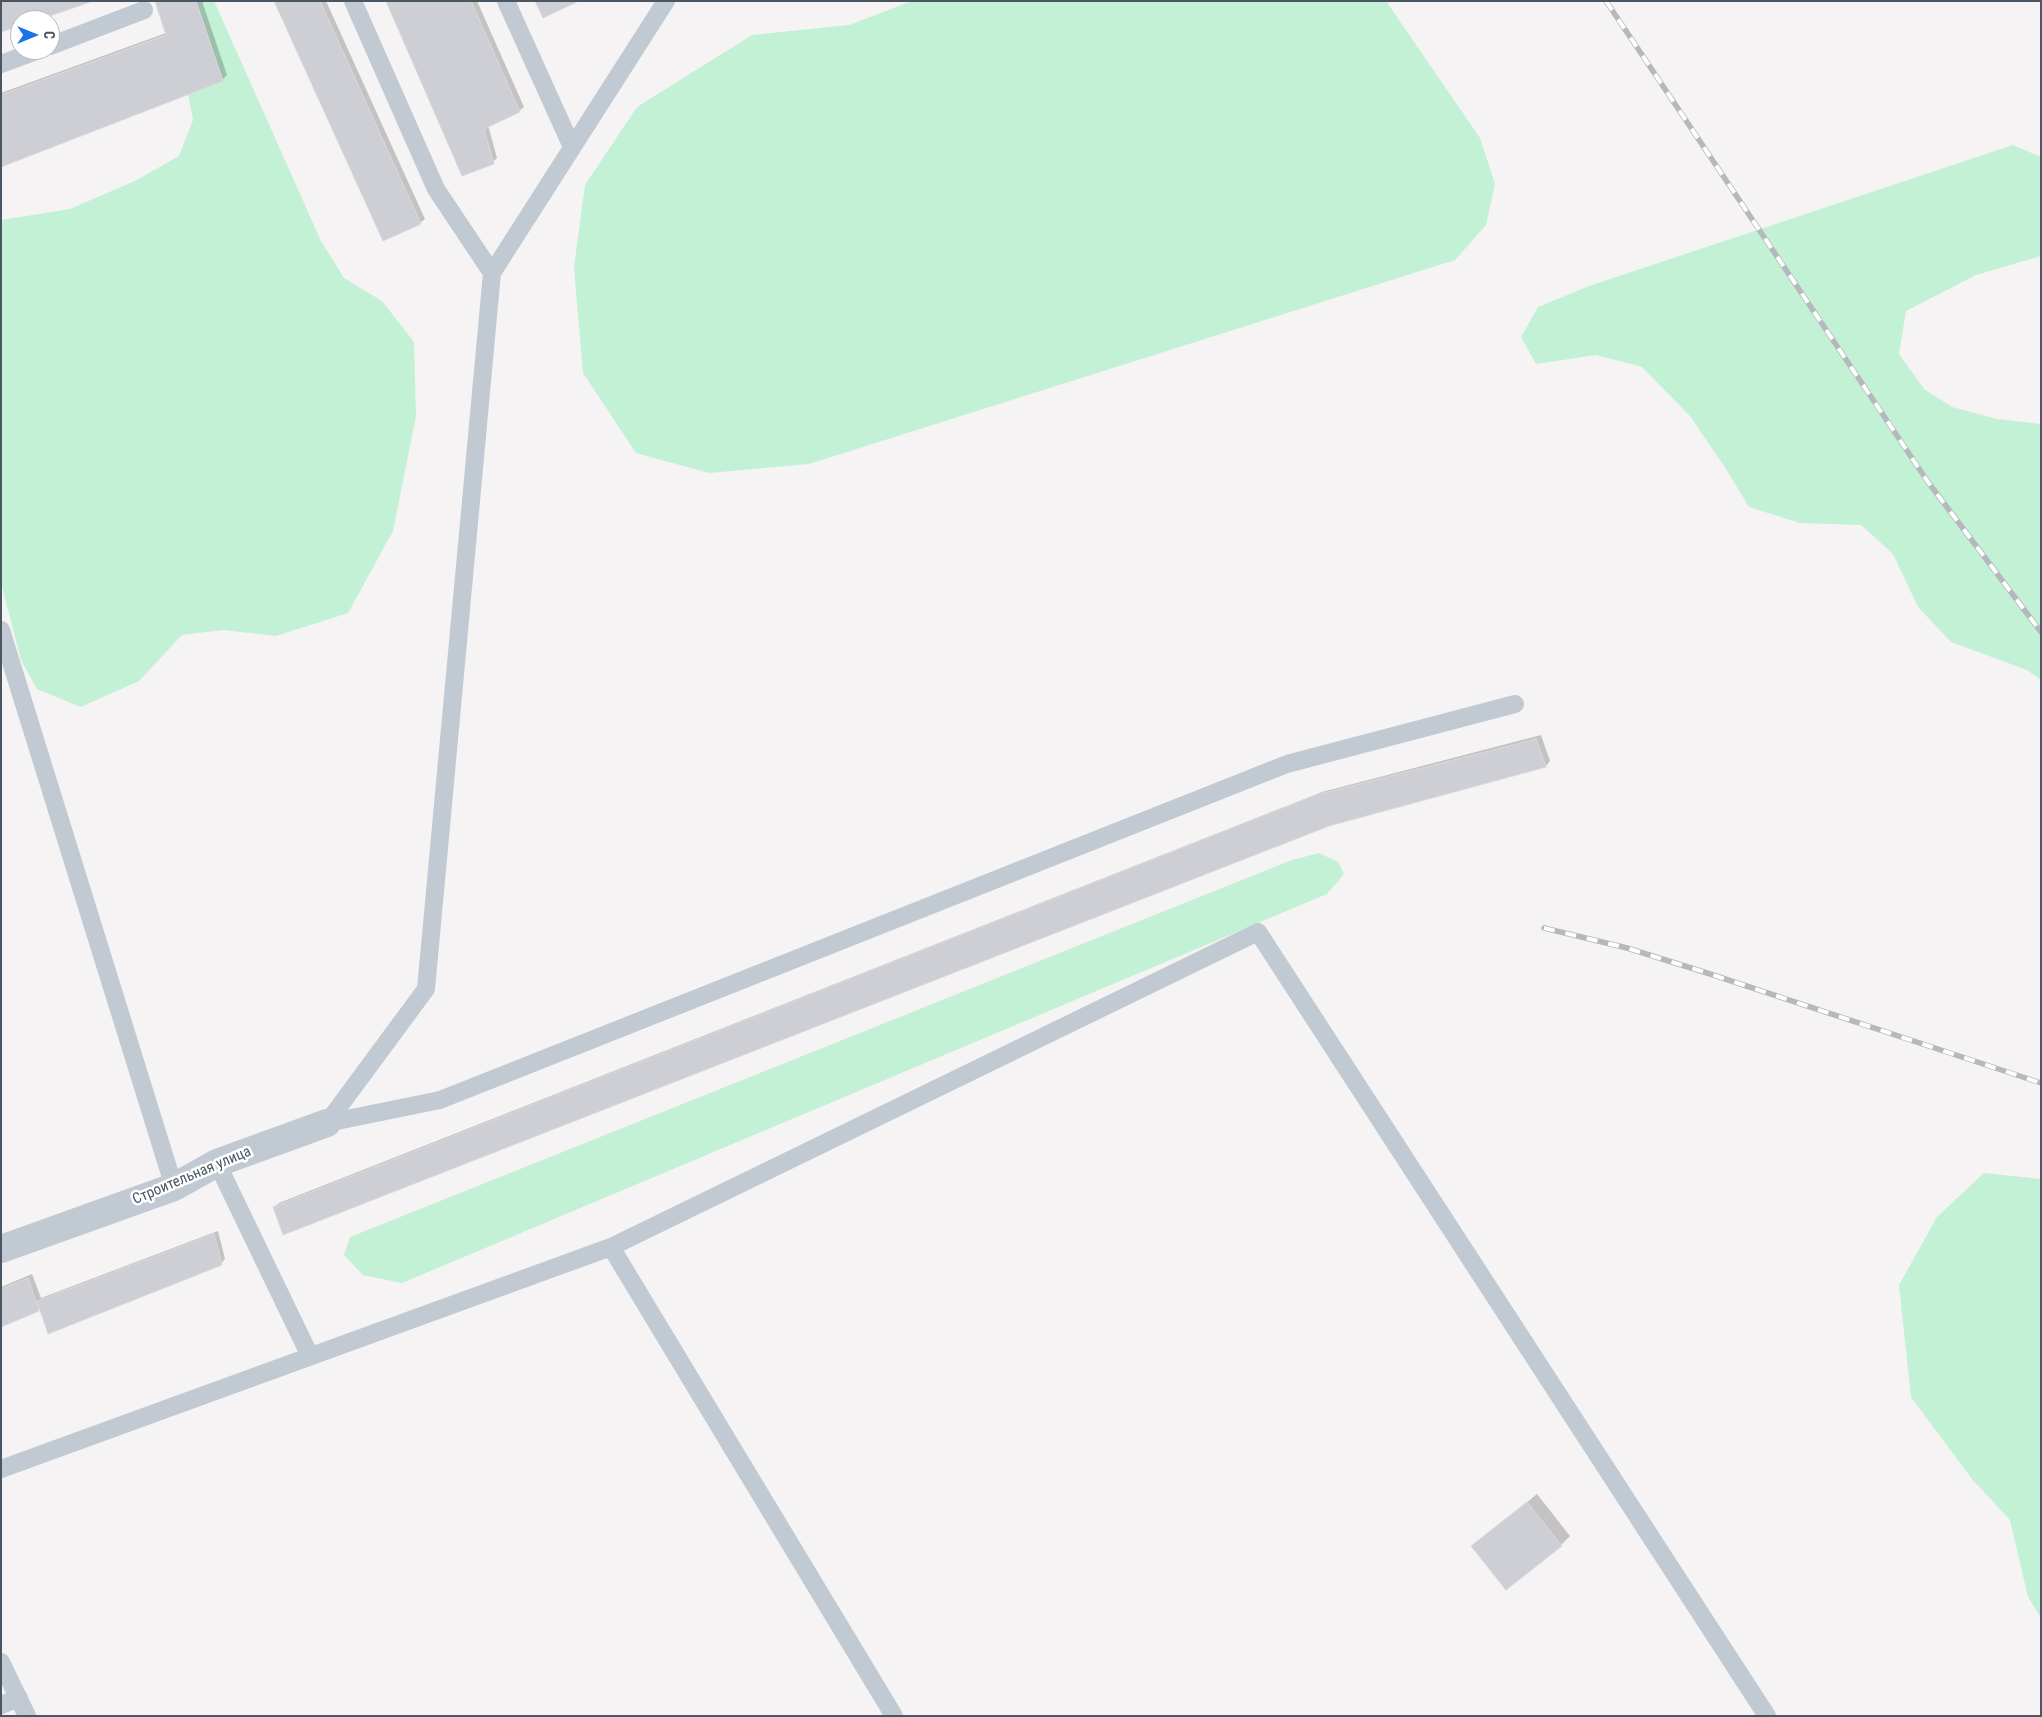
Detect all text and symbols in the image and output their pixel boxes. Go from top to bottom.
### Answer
north arrow [10,10,60,60]
text: С [41,31,57,39]
street label: Строительная улица [130,1143,254,1209]

